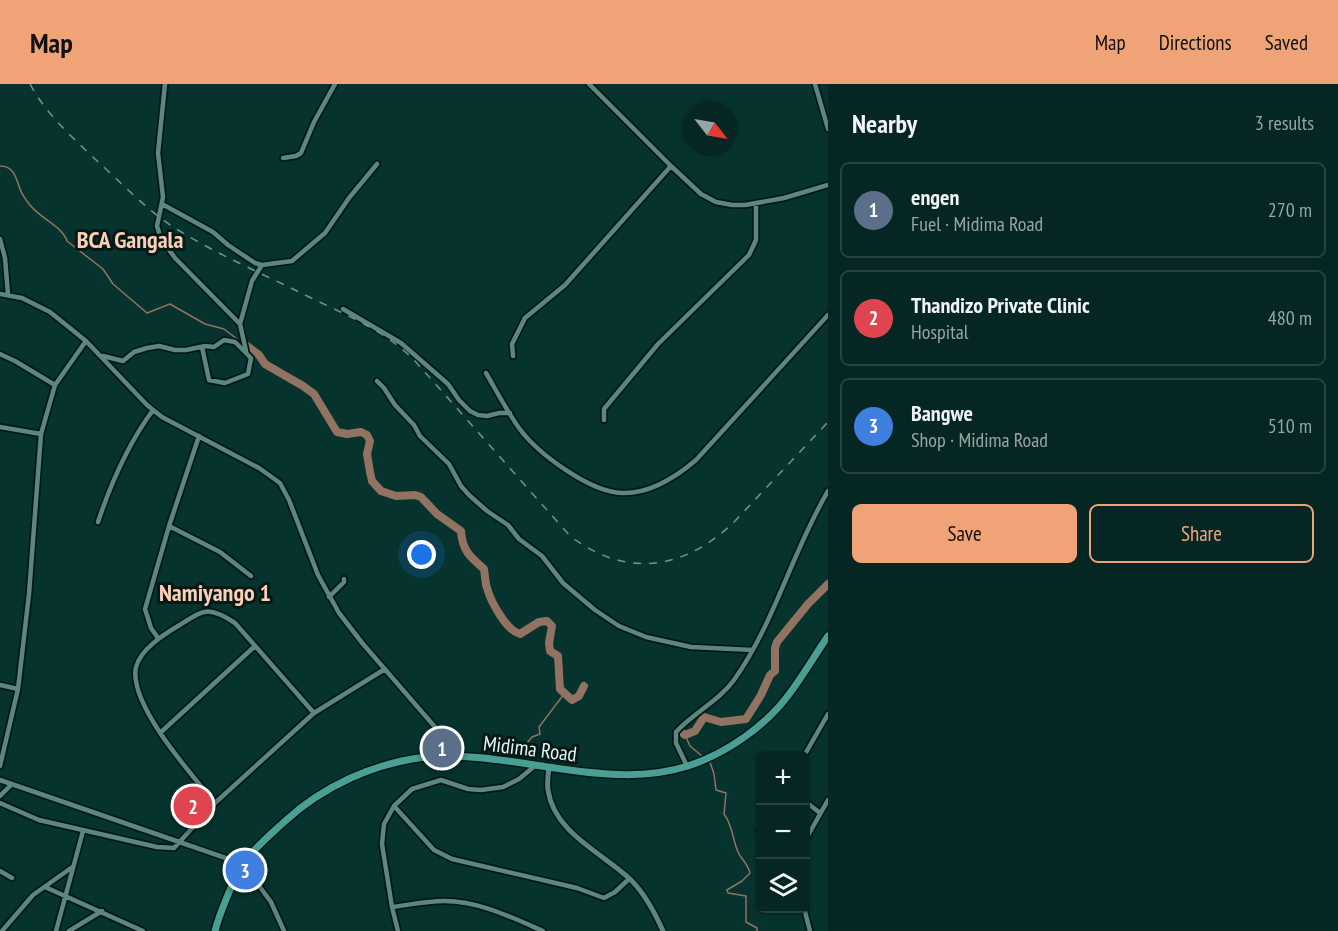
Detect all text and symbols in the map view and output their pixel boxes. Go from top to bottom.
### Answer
text: Map [30,24,73,61]
text: Map [1095,29,1126,56]
text: Directions [1159,29,1232,56]
text: Saved [1265,29,1308,56]
north arrow [684,102,738,156]
text: Nearby [852,107,917,140]
text: 3 results [1255,110,1314,136]
text: engen [911,183,959,211]
text: 1 [869,197,878,223]
text: 270 m [1268,197,1312,223]
text: Fuel · Midima Road [911,211,1043,237]
district label: BCA Gangala [77,224,183,255]
text: Thandizo Private Clinic [911,291,1090,319]
text: 2 [869,305,878,331]
text: 480 m [1268,305,1312,331]
text: Hospital [911,319,968,345]
text: Bangwe [911,399,973,427]
text: 3 [869,413,878,439]
text: 510 m [1268,413,1312,439]
text: Shop · Midima Road [911,427,1048,453]
button: Save [852,504,1077,563]
button: Share [1089,504,1314,563]
your location [407,540,436,569]
district label: Namiyango 1 [159,577,271,608]
pin: 1 [422,726,462,770]
street label: Midima Road [482,729,578,768]
map controls [756,751,810,913]
button: + [756,751,810,805]
pin: 2 [174,784,212,828]
button: − [756,805,810,859]
pin: 3 [226,848,264,892]
button: layers [756,859,810,913]

